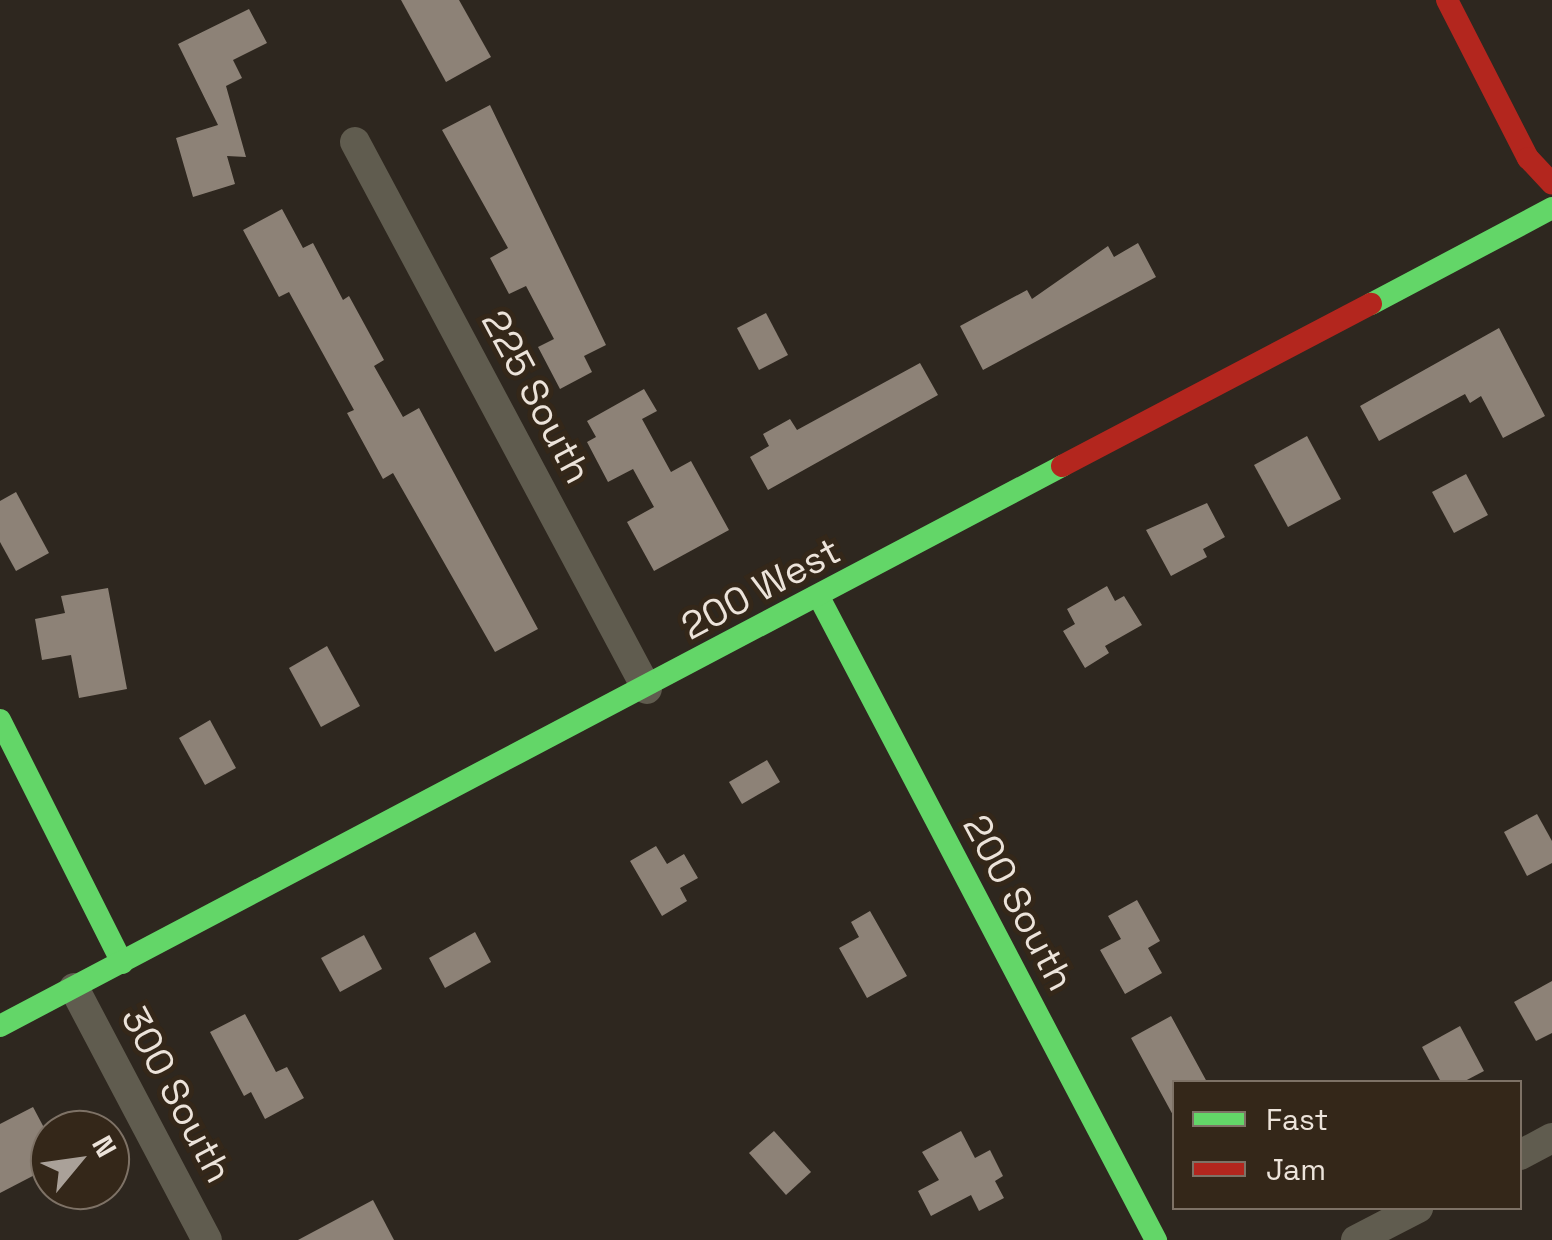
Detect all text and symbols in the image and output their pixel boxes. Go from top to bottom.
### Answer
street label: 225 South [471,303,601,491]
street label: 200 West [674,528,848,650]
street label: 200 South [953,807,1083,999]
street label: 300 South [111,999,241,1191]
legend [1172,1080,1522,1210]
text: Fast [1266,1100,1328,1139]
north arrow [30,1110,130,1210]
text: N [84,1129,125,1163]
text: Jam [1266,1150,1326,1189]

